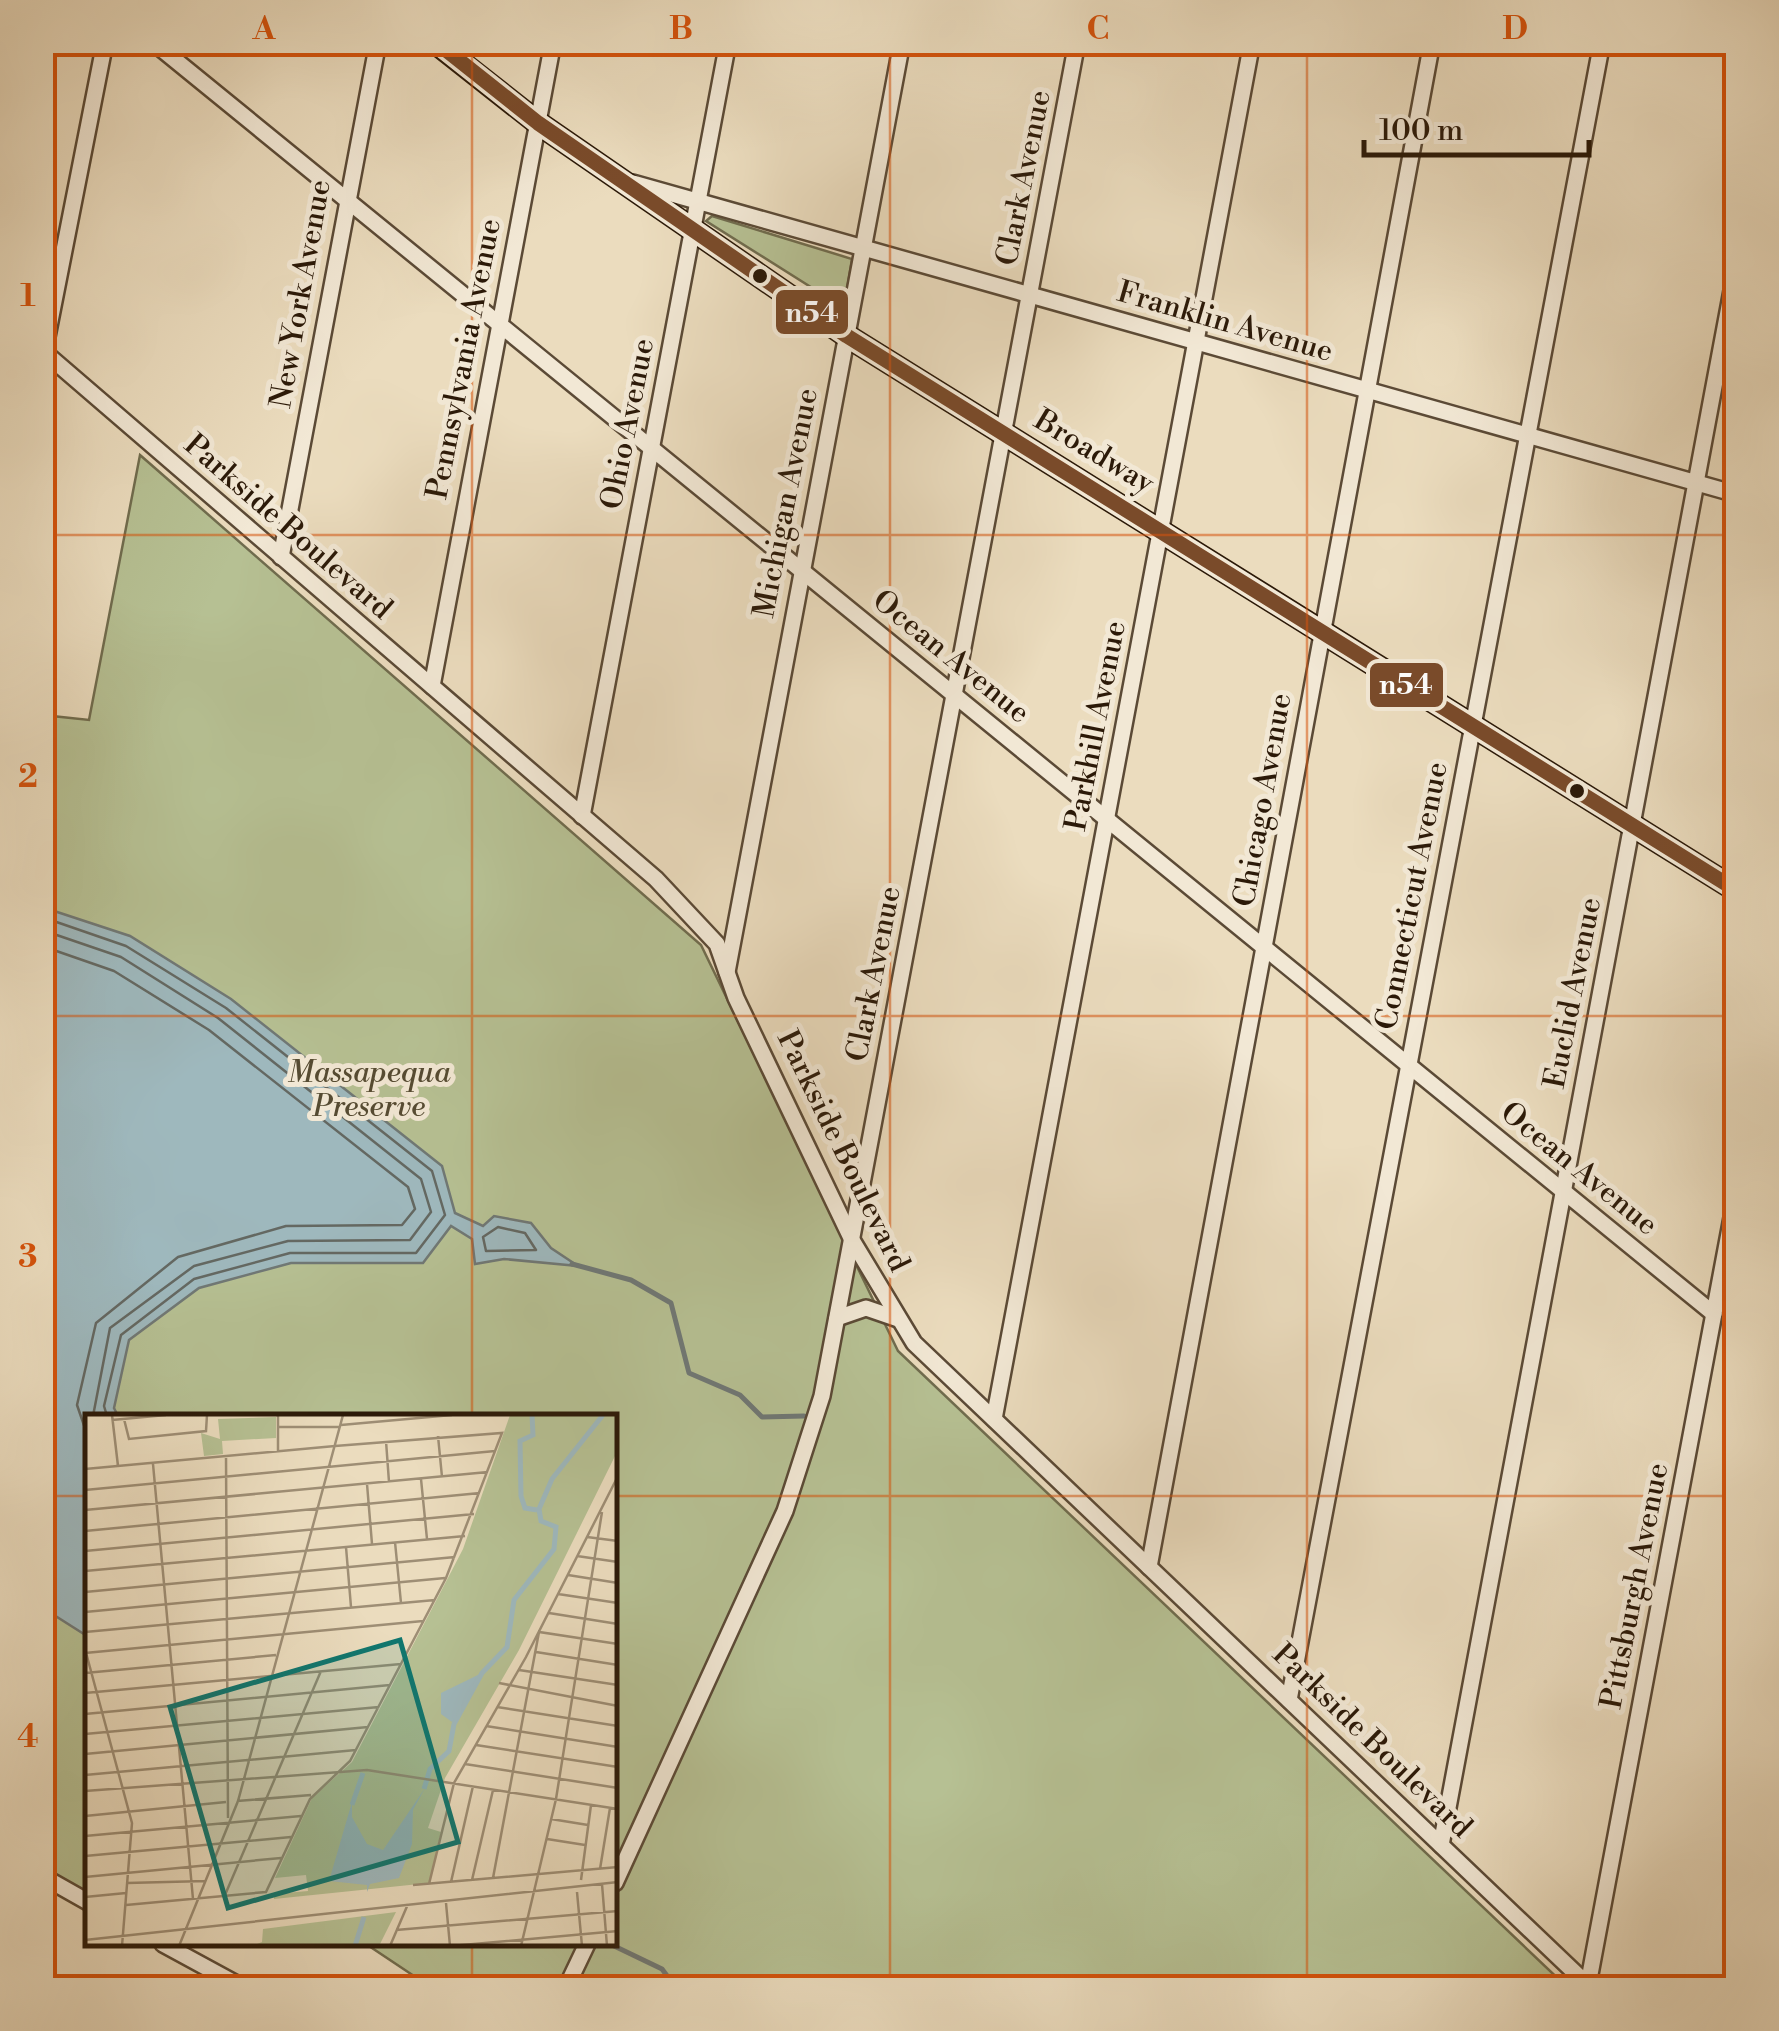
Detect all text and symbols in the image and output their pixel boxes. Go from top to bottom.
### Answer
text: A [252,9,277,49]
text: B [669,9,693,49]
text: C [1087,9,1109,49]
text: D [1502,9,1528,49]
street label: Clark Avenue [988,87,1060,269]
scale bar [1364,95,1589,157]
text: 100 m [1379,112,1463,150]
street label: New York Avenue [262,177,340,411]
street label: Pennsylvania Avenue [418,216,510,502]
unlabelled marker [750,266,770,286]
street label: Franklin Avenue [1113,273,1337,371]
text: 1 [20,276,36,316]
line badge: n54 [774,288,850,336]
text: n54 [785,296,839,331]
street label: Ohio Avenue [593,335,663,513]
street label: Michigan Avenue [745,385,827,621]
street label: Broadway [1026,401,1161,503]
street label: Parkside Boulevard [176,426,400,628]
street label: Ocean Avenue [864,582,1038,732]
street label: Parkhill Avenue [1057,618,1135,834]
line badge: n54 [1368,661,1445,709]
text: n54 [1379,668,1433,703]
street label: Chicago Avenue [1226,690,1300,910]
text: 2 [18,757,38,797]
street label: Connecticut Avenue [1367,759,1457,1033]
unlabelled marker [1567,781,1587,801]
street label: Clark Avenue [838,883,910,1065]
street label: Euclid Avenue [1536,894,1610,1092]
street label: Parkside Boulevard [768,1024,918,1278]
park label: Massapequa Preserve [287,1054,451,1126]
street label: Ocean Avenue [1492,1094,1666,1244]
text: 3 [18,1237,38,1277]
inset map [85,1414,618,1946]
street label: Pittsburgh Avenue [1593,1460,1677,1712]
street label: Parkside Boulevard [1264,1636,1480,1846]
text: 4 [17,1717,39,1757]

